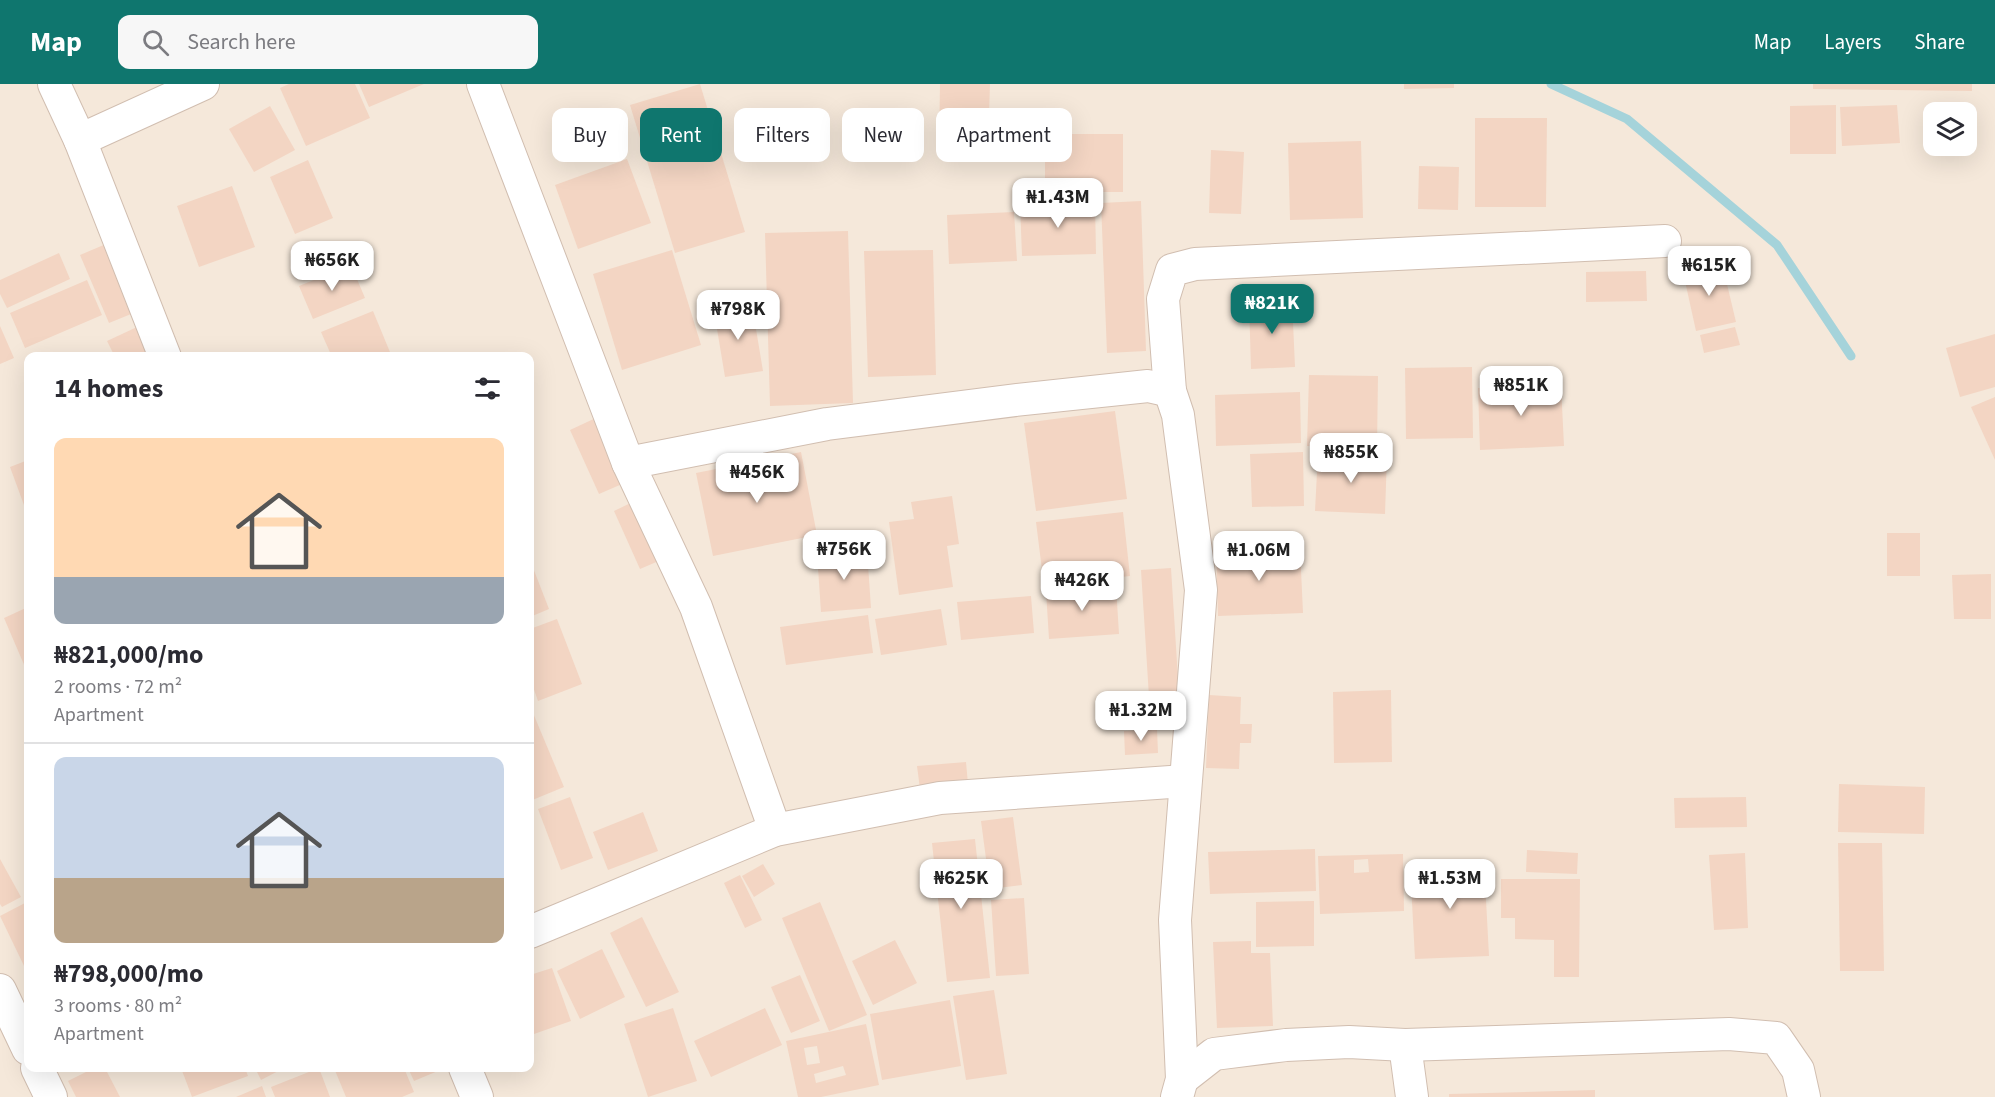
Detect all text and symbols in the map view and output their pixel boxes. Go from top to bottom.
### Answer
search box [118,15,538,69]
text: Map [30,22,82,62]
icon: search [139,26,172,59]
text: Search here [187,26,296,58]
text: Map [1754,27,1791,57]
text: Layers [1824,27,1881,57]
text: Share [1914,27,1965,57]
map controls [1923,102,1977,156]
button: layers [1923,102,1977,156]
chip: Buy [552,108,628,162]
chip: Rent [640,108,722,162]
chip: Filters [734,108,830,162]
chip: New [842,108,924,162]
chip: Apartment [936,108,1072,162]
pin: ₦1.43M [1009,178,1107,229]
text: ₦1.43M [1026,183,1090,211]
pin: ₦656K [290,241,374,292]
text: ₦656K [305,246,359,274]
pin: ₦615K [1667,246,1751,297]
text: ₦615K [1682,251,1736,279]
pin: ₦821K [1230,284,1314,335]
text: ₦821K [1245,289,1299,317]
pin: ₦798K [696,290,780,341]
text: ₦798K [711,295,765,323]
pin: ₦851K [1479,366,1563,417]
text: 14 homes [54,370,163,407]
text: ₦851K [1494,371,1548,399]
icon: filters [471,372,504,405]
pin: ₦855K [1309,433,1393,484]
text: ₦855K [1324,438,1378,466]
pin: ₦456K [715,453,799,504]
text: ₦456K [730,458,784,486]
icon: home [225,477,333,585]
pin: ₦756K [802,530,886,581]
pin: ₦1.06M [1210,531,1308,582]
text: ₦756K [817,535,871,563]
text: ₦1.06M [1227,536,1291,564]
pin: ₦426K [1040,561,1124,612]
text: ₦426K [1055,566,1109,594]
text: ₦821,000/mo [54,636,203,673]
text: 2 rooms · 72 m² [54,673,182,701]
pin: ₦1.32M [1092,691,1190,742]
text: ₦1.32M [1109,696,1173,724]
text: Apartment [54,701,144,729]
icon: home [225,796,333,904]
pin: ₦625K [919,859,1003,910]
pin: ₦1.53M [1401,859,1499,910]
text: ₦625K [934,864,988,892]
text: ₦1.53M [1418,864,1482,892]
text: ₦798,000/mo [54,955,203,992]
text: 3 rooms · 80 m² [54,992,182,1020]
text: Apartment [54,1020,144,1048]

